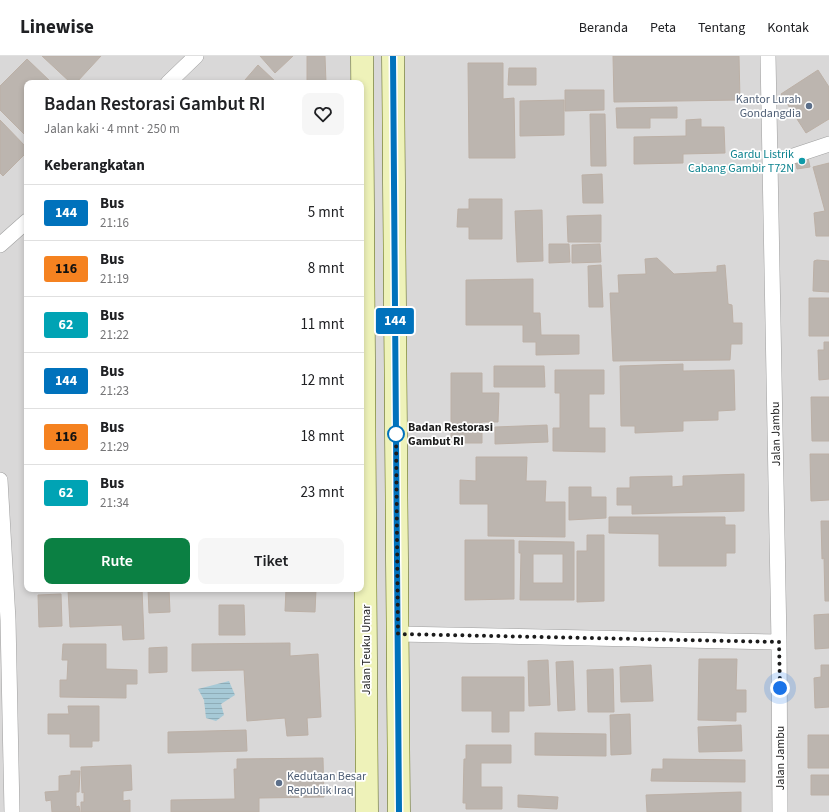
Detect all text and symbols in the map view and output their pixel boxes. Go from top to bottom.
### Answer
text: Linewise [20,14,94,41]
text: Beranda [579,18,628,38]
text: Peta [650,18,676,38]
text: Tentang [698,18,745,38]
text: Kontak [767,18,809,38]
text: Badan Restorasi Gambut RI [44,91,265,118]
place label: Kantor Lurah Gondangdia [736,91,801,122]
button: heart [302,93,344,135]
marker: Kantor Lurah Gondangdia [804,101,814,111]
text: Jalan kaki · 4 mnt · 250 m [44,120,180,138]
place label: Gardu Listrik Cabang Gambir T72N [688,146,794,177]
text: Keberangkatan [44,155,145,176]
marker: Gardu Listrik Cabang Gambir T72N [797,156,807,166]
text: Bus [100,193,124,214]
text: 5 mnt [308,202,344,223]
text: 144 [55,203,77,223]
text: 21:16 [100,214,129,232]
text: Bus [100,249,124,270]
text: 8 mnt [308,258,344,279]
text: 116 [55,259,77,279]
text: 21:19 [100,270,129,288]
text: Bus [100,305,124,326]
line badge: 144 [372,308,418,334]
text: 144 [384,311,406,331]
text: 11 mnt [300,314,344,335]
text: 62 [59,315,73,335]
text: 21:22 [100,326,129,344]
text: Bus [100,361,124,382]
text: 12 mnt [300,370,344,391]
text: 144 [55,371,77,391]
text: 21:23 [100,382,129,400]
street label: Jalan Jambu [767,401,785,467]
text: Bus [100,417,124,438]
place label: Badan Restorasi Gambut RI [408,419,493,450]
marker: Badan Restorasi Gambut RI [387,425,405,443]
text: 18 mnt [300,426,344,447]
text: 116 [55,427,77,447]
text: 21:29 [100,438,129,456]
text: Bus [100,473,124,494]
text: 23 mnt [300,482,344,503]
text: 62 [59,483,73,503]
text: 21:34 [100,494,129,512]
button: Rute [44,538,190,584]
button: Tiket [198,538,344,584]
street label: Jalan Teuku Umar [358,604,375,695]
your location [770,678,790,698]
street label: Jalan Jambu [772,726,789,790]
place label: Kedutaan Besar Republik Iraq [287,768,367,799]
marker: Kedutaan Besar Republik Iraq [274,778,284,788]

